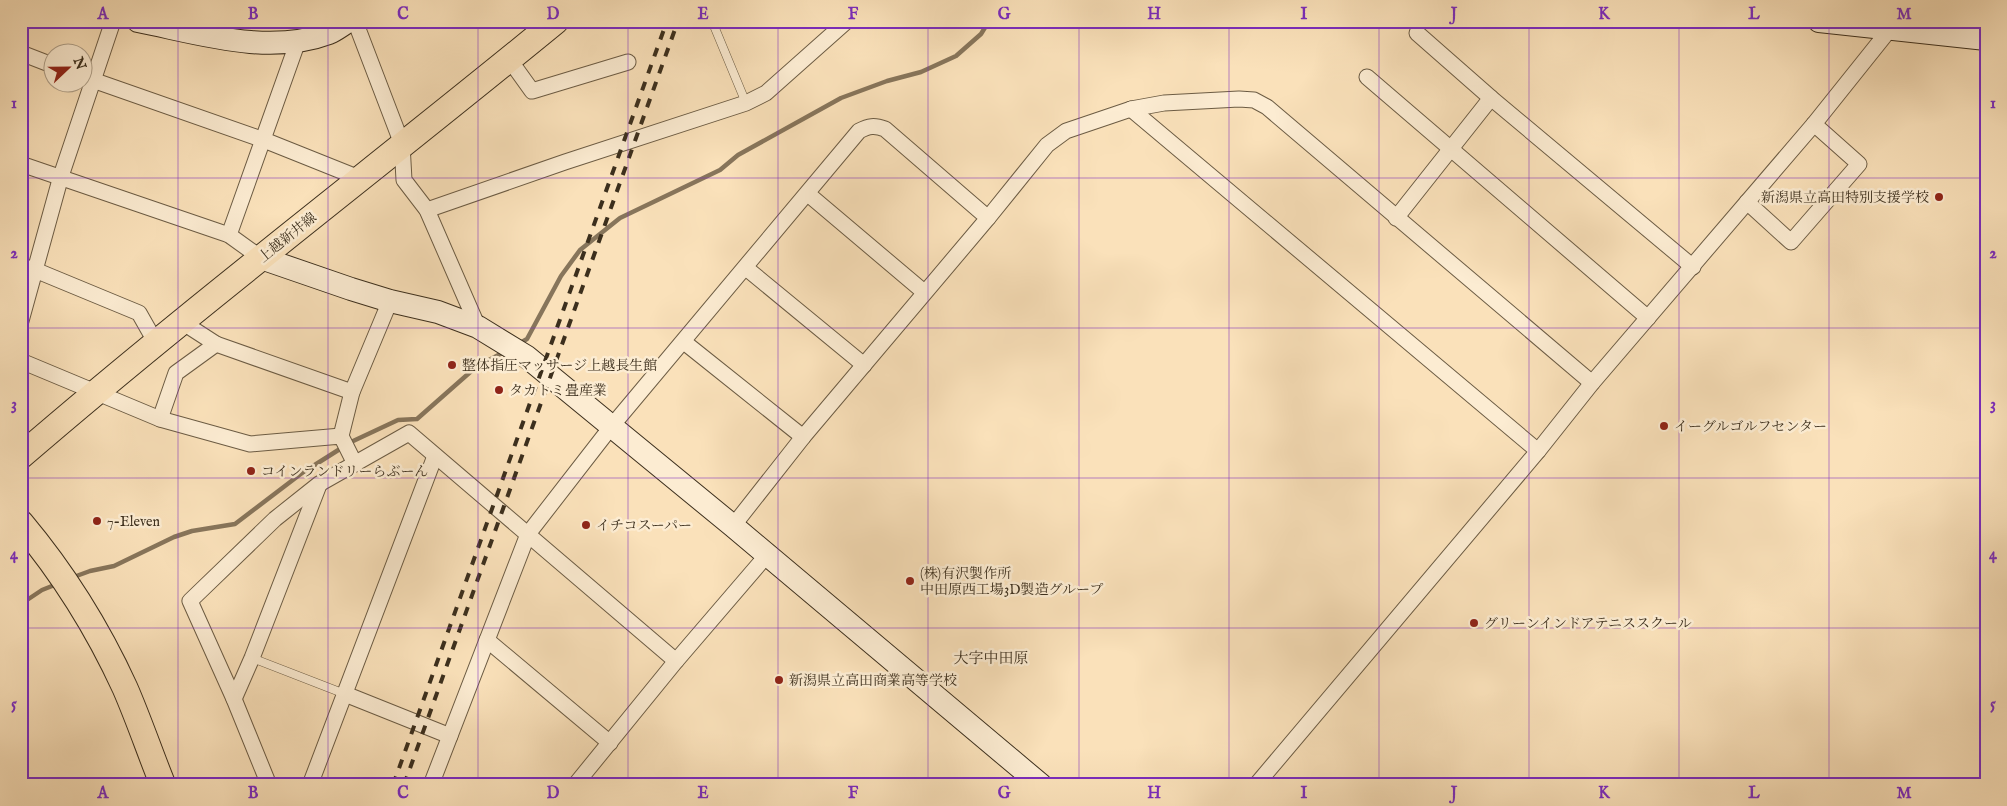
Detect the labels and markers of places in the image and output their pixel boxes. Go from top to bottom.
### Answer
place label: 新潟県立高田特別支援学校 [1761,189,1929,207]
marker: 新潟県立高田特別支援学校 [1933,191,1945,203]
place label: 整体指圧マッサージ上越長生館 [462,357,657,375]
marker: 整体指圧マッサージ上越長生館 [446,359,458,371]
place label: タカトミ畳産業 [509,382,607,400]
marker: タカトミ畳産業 [493,384,505,396]
place label: イーグルゴルフセンター [1674,418,1827,436]
marker: イーグルゴルフセンター [1658,420,1670,432]
place label: コインランドリーらぶーん [261,463,429,481]
marker: コインランドリーらぶーん [245,465,257,477]
place label: 7-Eleven [107,513,161,531]
marker: 7-Eleven [91,515,103,527]
place label: イチコスーパー [596,517,692,535]
marker: イチコスーパー [580,519,592,531]
place label: (株)有沢製作所 中田原西工場3D製造グループ [920,565,1103,599]
marker: (株)有沢製作所 中田原西工場3D製造グループ [904,575,916,587]
place label: グリーンインドアテニススクール [1484,615,1692,633]
marker: グリーンインドアテニススクール [1468,617,1480,629]
place label: 新潟県立高田商業高等学校 [789,672,957,690]
marker: 新潟県立高田商業高等学校 [773,674,785,686]

